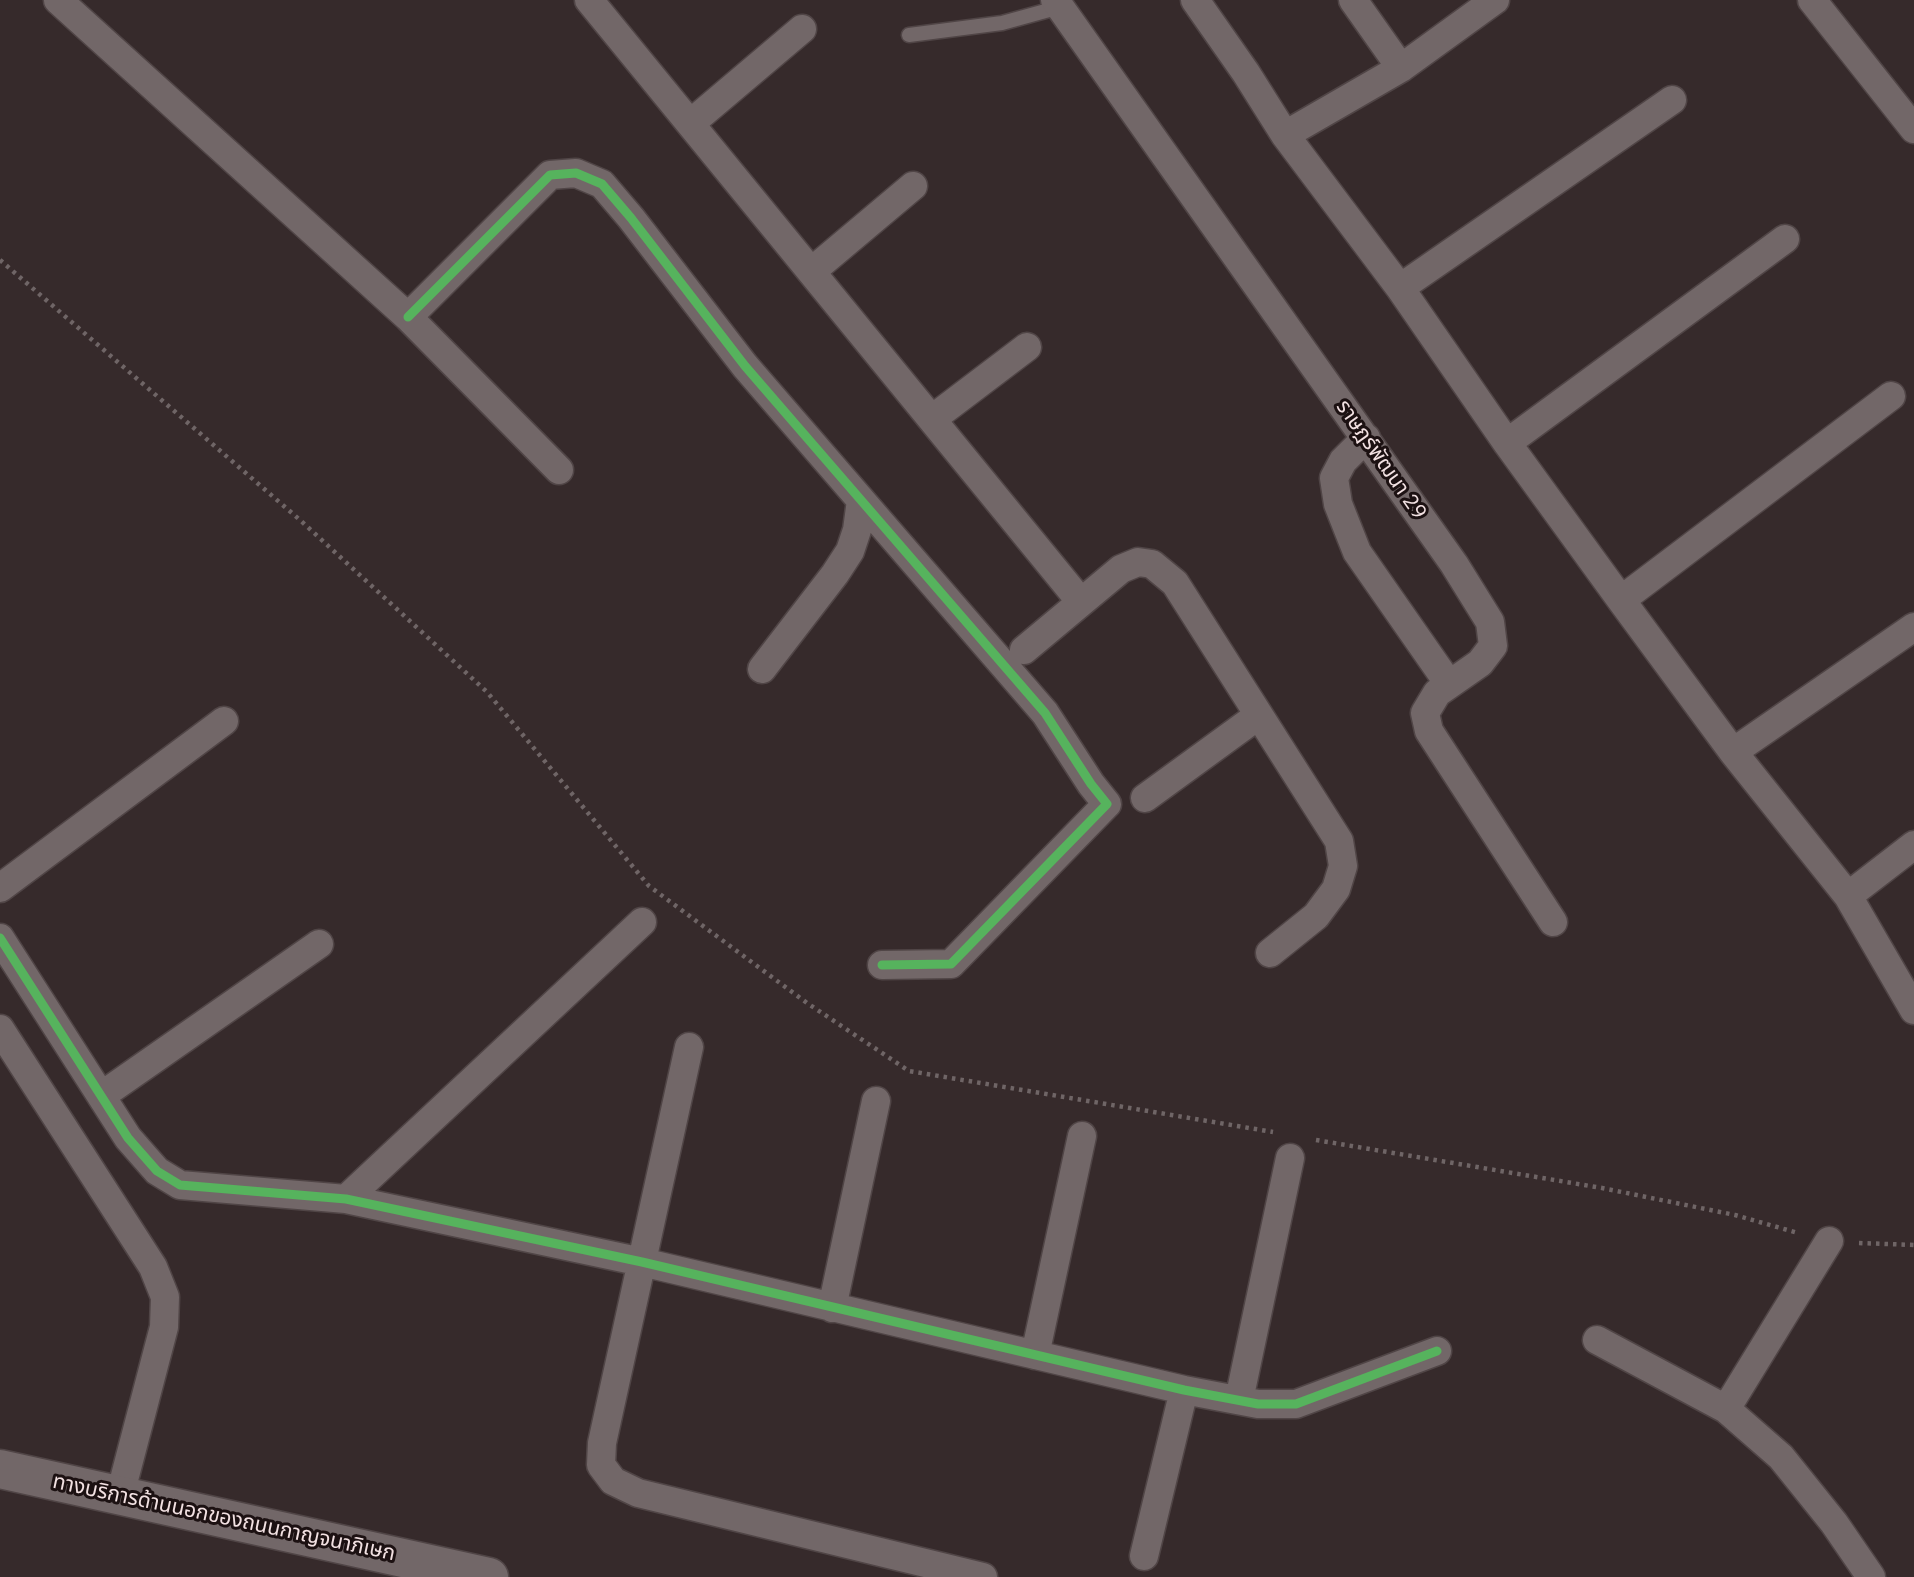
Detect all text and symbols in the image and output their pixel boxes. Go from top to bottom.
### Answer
street label: ราษฎร์พัฒนา 29 [1330,395,1432,525]
street label: ทางบริการด้านนอกของถนนกาญจนาภิเษก [50,1469,398,1567]

